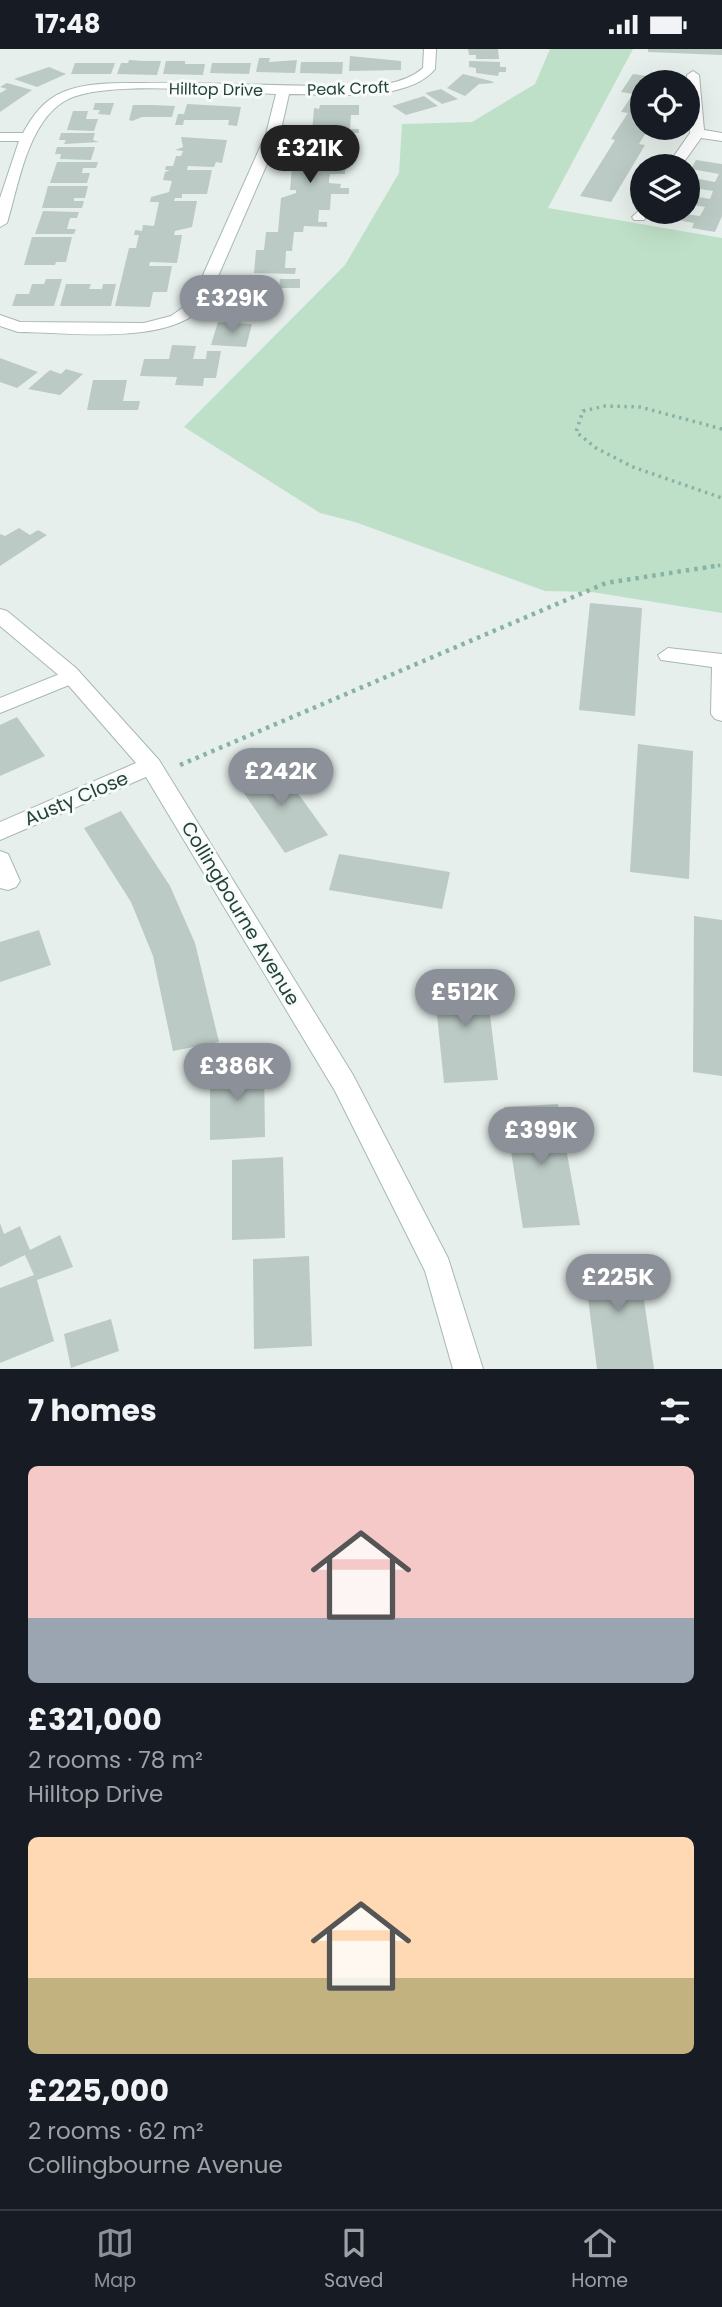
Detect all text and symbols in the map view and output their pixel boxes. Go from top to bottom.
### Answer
text: 17:48 [35,6,101,42]
map controls [630,70,700,224]
button: locate [630,70,700,140]
street label: Peak Croft [307,76,390,101]
street label: Hilltop Drive [169,77,263,102]
pin: £321K [261,125,359,185]
text: £321K [277,132,343,164]
button: layers [630,154,700,224]
pin: £329K [183,275,281,335]
text: £329K [196,282,268,314]
pin: £242K [232,749,330,808]
text: £242K [244,755,318,787]
street label: Austy Close [20,764,132,833]
street label: Collingbourne Avenue [175,816,306,1010]
pin: £512K [416,969,514,1029]
text: £512K [431,976,499,1008]
pin: £386K [188,1044,286,1103]
text: £386K [200,1050,274,1082]
pin: £399K [492,1107,590,1167]
text: £399K [504,1114,578,1146]
pin: £225K [569,1255,667,1314]
text: £225K [582,1261,654,1293]
text: 7 homes [28,1389,157,1432]
icon: filters [656,1392,694,1430]
icon: home [298,1512,424,1638]
text: £321,000 [28,1698,162,1741]
text: 2 rooms · 78 m² [28,1744,203,1776]
text: Hilltop Drive [28,1778,163,1810]
icon: home [298,1883,424,2009]
text: £225,000 [28,2069,169,2112]
text: 2 rooms · 62 m² [28,2115,204,2147]
text: Collingbourne Avenue [28,2149,283,2181]
tab: Map [94,2224,136,2295]
tab: Saved [324,2224,383,2295]
tab: Home [571,2224,628,2295]

